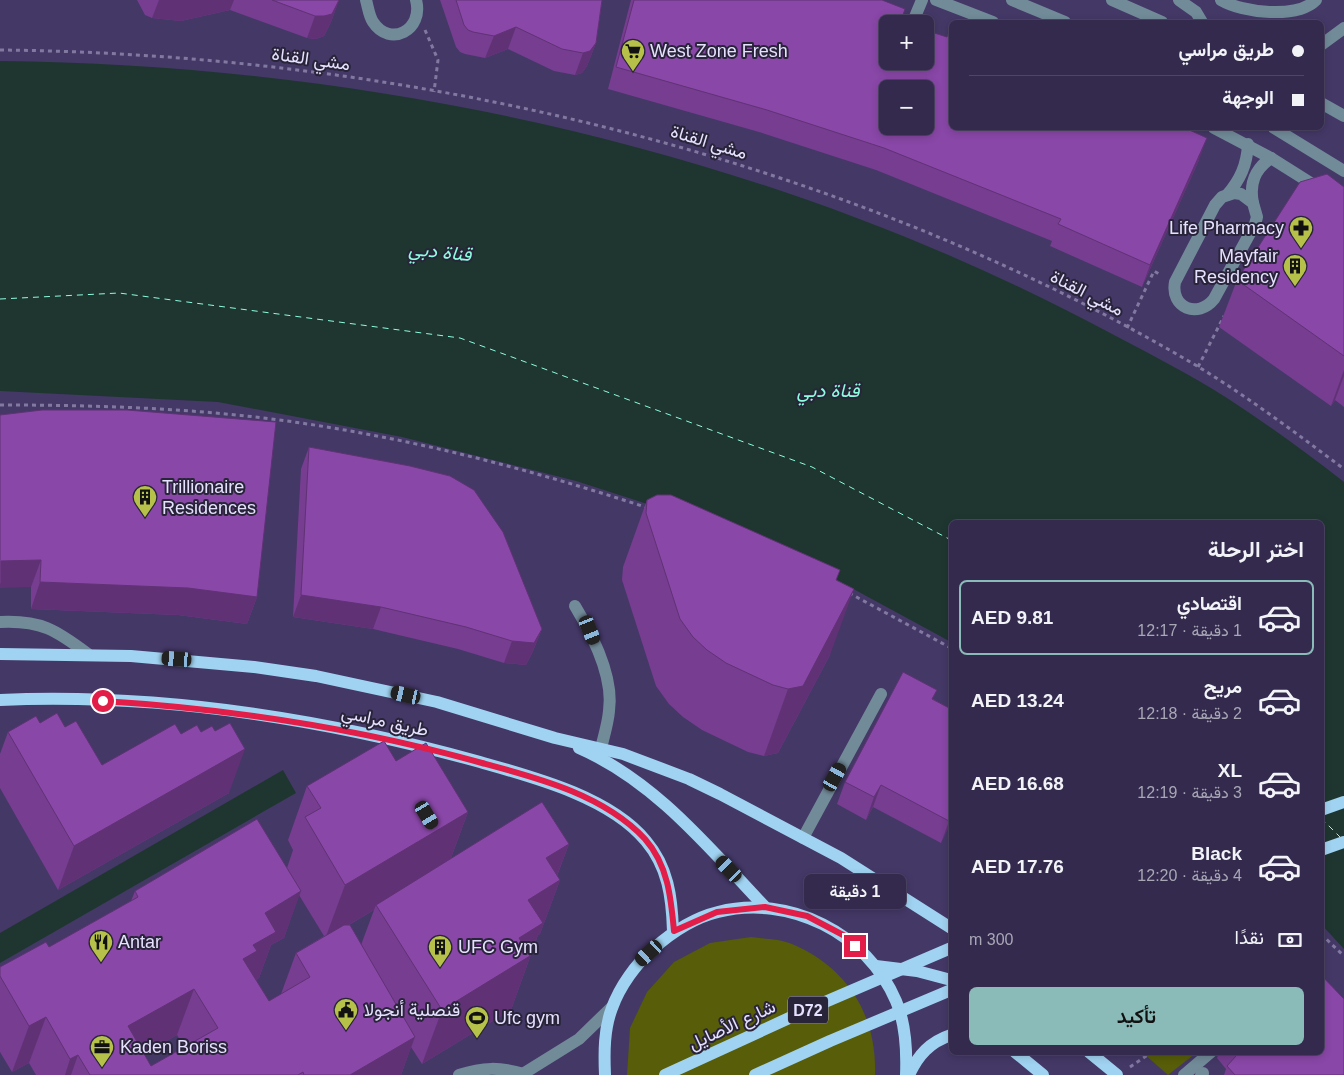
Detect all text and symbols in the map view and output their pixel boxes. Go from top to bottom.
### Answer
map controls [879,15,934,135]
button: + [879,15,934,70]
supermarket icon: West Zone Fresh [620,38,646,72]
text: طريق مراسي [1179,39,1274,60]
place label: West Zone Fresh [650,41,788,61]
street label: مشي القناة [270,44,351,79]
button: − [879,80,934,135]
text: الوجهة [1222,87,1274,108]
street label: مشي القناة [667,121,750,168]
pharmacy icon: Life Pharmacy [1288,215,1314,249]
place label: Life Pharmacy [1169,218,1284,238]
water label: قناة دبي [407,238,475,270]
place label: Mayfair Residency [1194,246,1278,287]
building icon: Mayfair Residency [1282,253,1308,287]
street label: مشي القناة [1045,266,1127,324]
water label: قناة دبي [797,380,862,406]
place label: Trillionaire Residences [162,477,256,518]
building icon: Trillionaire Residences [132,484,158,518]
text: اختر الرحلة [1208,537,1304,562]
text: اقتصادي [1177,593,1242,614]
icon: car [1257,595,1302,640]
text: AED 9.81 [971,607,1053,628]
car [577,613,602,647]
text: 1 دقيقة · 12:17 [1137,622,1242,639]
car [161,650,192,668]
text: مريح [1204,676,1242,697]
icon: car [1257,678,1302,723]
car [389,684,422,706]
route start [92,690,114,712]
text: AED 13.24 [971,690,1064,711]
street label: طريق مراسي [339,702,430,745]
text: 2 دقيقة · 12:18 [1137,705,1242,722]
car [821,760,848,794]
text: XL [1218,760,1242,781]
icon: car [1257,761,1302,806]
text: AED 16.68 [971,773,1064,794]
text: 3 دقيقة · 12:19 [1137,784,1242,801]
car [412,798,441,832]
text: Black [1191,843,1242,864]
icon: car [1257,844,1302,889]
car [713,853,744,885]
text: AED 17.76 [971,856,1064,877]
text: 4 دقيقة · 12:20 [1137,867,1242,884]
callout: 1 دقيقة [804,874,906,908]
text: 1 دقيقة [830,883,880,900]
icon: cash [1276,926,1304,954]
text: نقدًا [1235,927,1264,948]
restaurant icon: Antar [88,929,114,963]
text: 300 m [969,931,1013,948]
place label: Antar [118,932,161,952]
building icon: UFC Gym [427,934,453,968]
route end [844,935,866,957]
place label: UFC Gym [458,937,538,957]
car [632,937,665,969]
button: تأكيد [969,987,1304,1045]
street label: شارع الأصايل [685,996,780,1056]
road number: D72 [788,996,828,1024]
public building icon: قنصلية أنجولا [333,997,359,1031]
place label: قنصلية أنجولا [364,1000,460,1021]
sports icon: Ufc gym [464,1005,490,1039]
place label: Ufc gym [494,1008,560,1028]
office icon: Kaden Boriss [89,1034,115,1068]
place label: Kaden Boriss [120,1037,227,1057]

